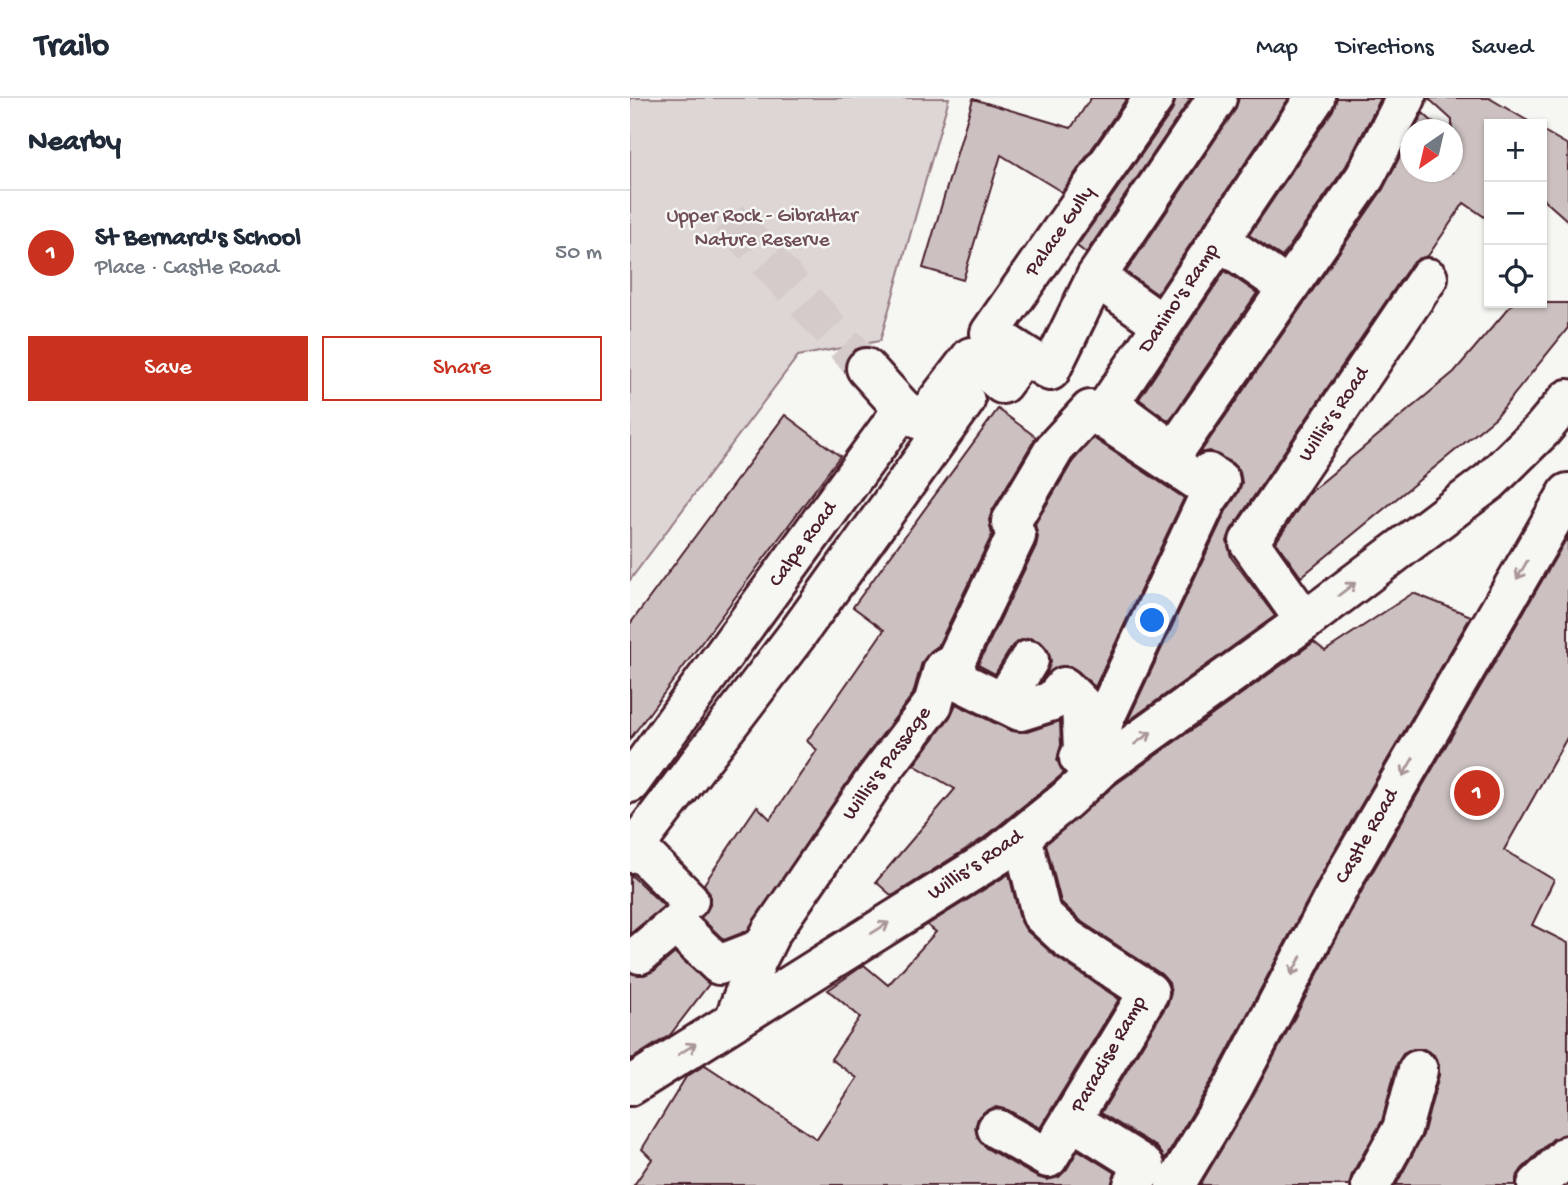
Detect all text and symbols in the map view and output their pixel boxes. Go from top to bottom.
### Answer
text: Trailo [35,29,109,67]
text: Map [1256,34,1298,63]
text: Directions [1336,34,1434,63]
text: Saved [1472,34,1533,63]
north arrow [1400,119,1463,182]
map controls [1484,119,1547,308]
button: + [1484,119,1547,182]
text: Nearby [28,126,121,161]
street label: Palace Gully [1020,182,1101,283]
button: − [1484,182,1547,245]
park label: Upper Rock - Gibraltar Nature Reserve [666,205,859,254]
text: St Bernard's School [95,224,301,255]
street label: Danino's Ramp [1133,239,1226,360]
text: 1 [46,240,56,267]
text: 50 m [555,240,602,267]
button: locate [1484,245,1547,308]
text: Place · Castle Road [95,255,279,282]
button: Save [28,336,308,401]
button: Share [322,336,602,401]
street label: Willis’s Road [1294,361,1377,467]
street label: Calpe Road [765,496,844,593]
one-way arrow [1515,560,1529,580]
one-way arrow [1337,582,1355,597]
your location [1135,603,1169,637]
street label: Willis's Passage [838,701,939,826]
one-way arrow [1133,730,1152,745]
one-way arrow [1401,757,1415,777]
pin: 1 [1454,767,1500,819]
street label: Castle Road [1331,784,1406,889]
street label: Willis’s Road [924,824,1030,907]
one-way arrow [870,921,890,935]
one-way arrow [1289,955,1303,975]
street label: Paradise Ramp [1066,992,1154,1119]
one-way arrow [677,1041,697,1055]

